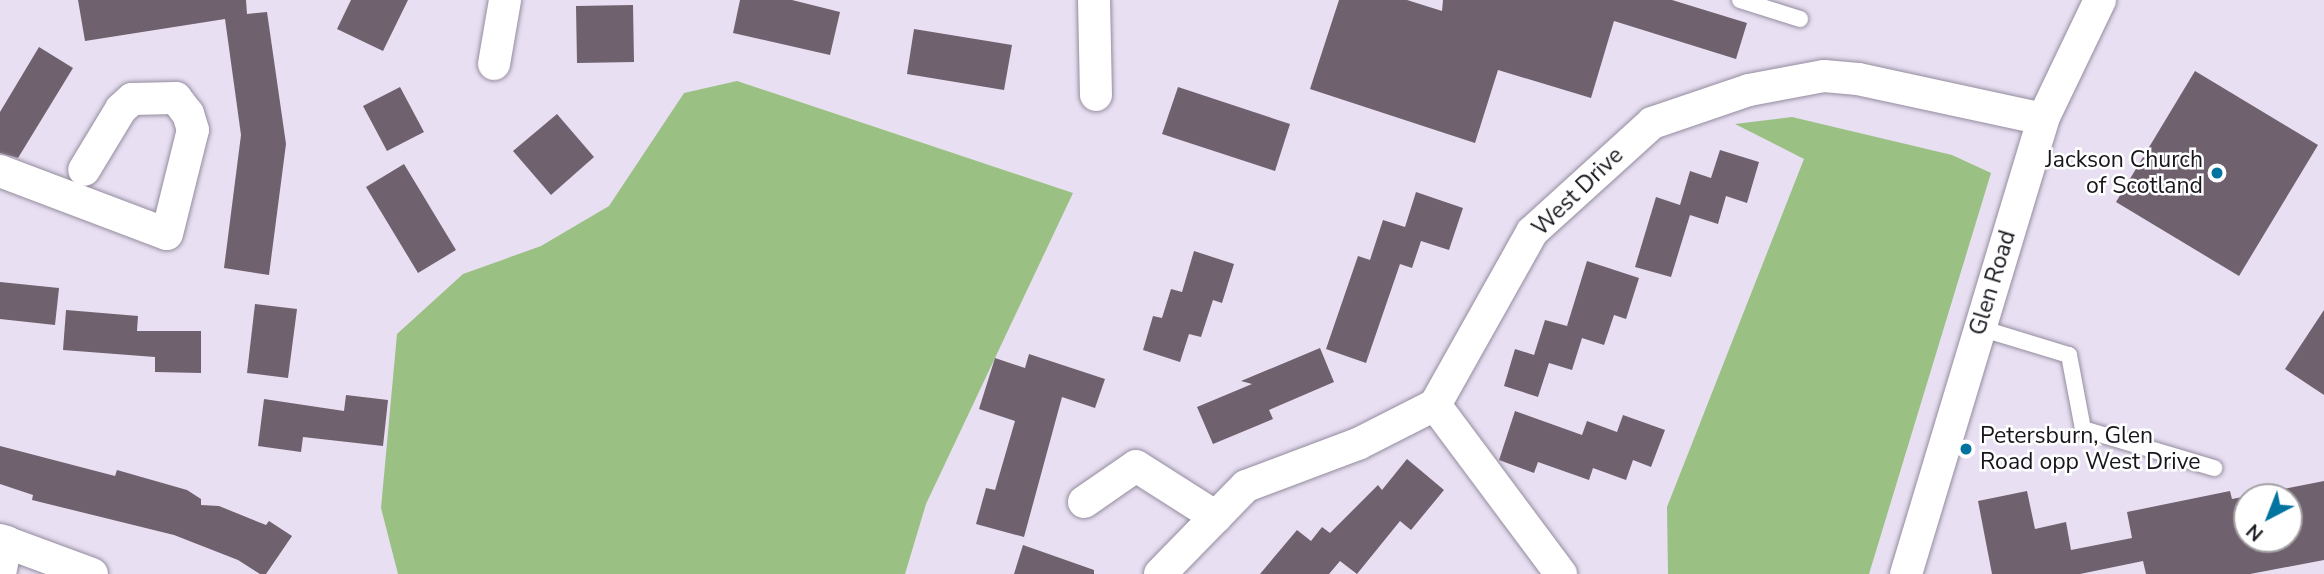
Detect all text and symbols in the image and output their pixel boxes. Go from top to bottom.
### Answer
street label: West Drive [1527,142,1629,242]
place label: Jackson Church of Scotland [2045,146,2203,200]
marker: Jackson Church of Scotland [2209,165,2225,181]
street label: Glen Road [1964,227,2022,339]
place label: Petersburn, Glen Road opp West Drive [1980,422,2201,476]
marker: Petersburn, Glen Road opp West Drive [1958,441,1974,457]
north arrow [2233,483,2303,553]
text: N [2241,518,2269,547]

